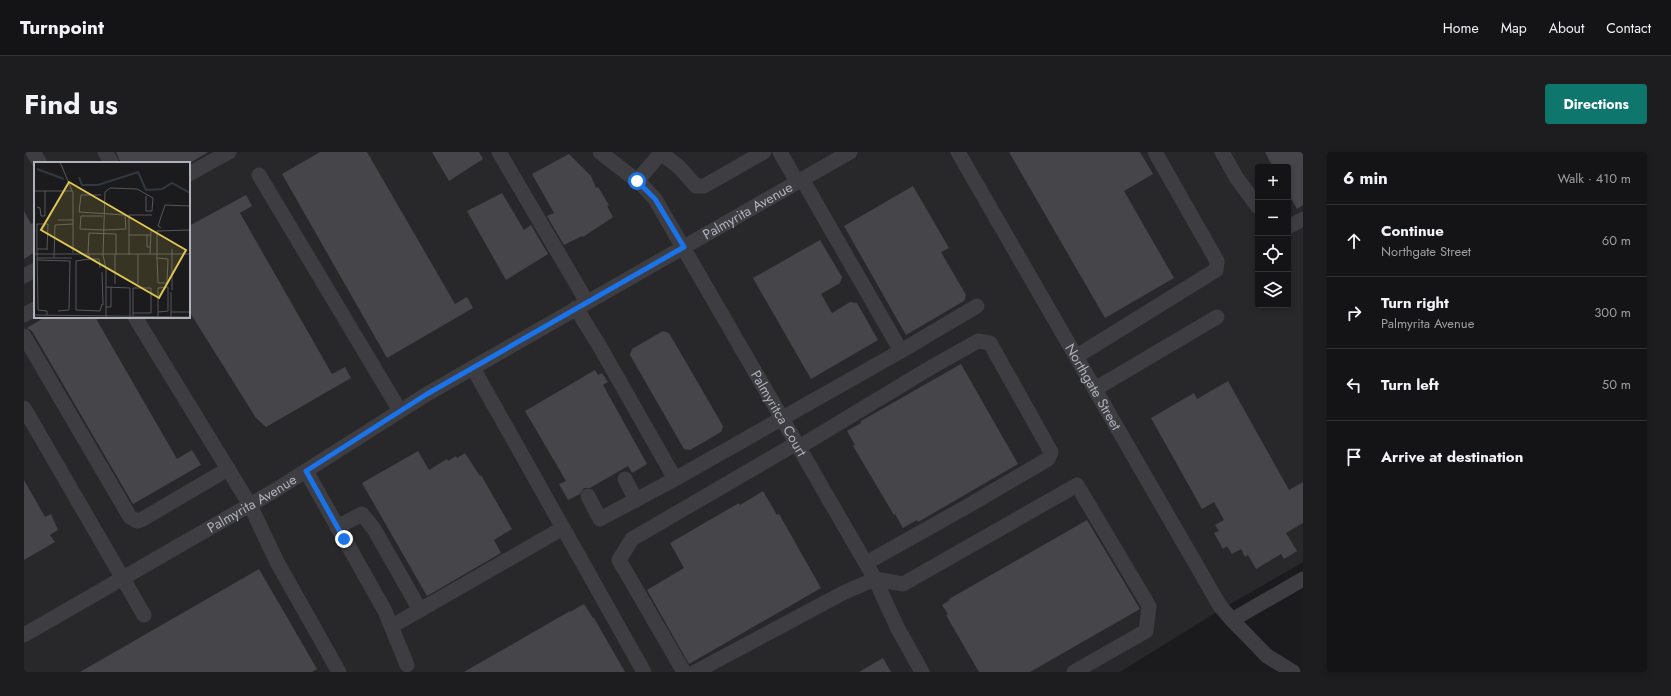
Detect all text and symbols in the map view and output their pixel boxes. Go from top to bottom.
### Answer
text: Turnpoint [20,14,104,41]
text: Home [1443,18,1479,38]
text: Map [1501,18,1527,38]
text: About [1549,18,1584,38]
text: Contact [1606,18,1651,38]
text: Find us [24,84,118,125]
button: Directions [1545,84,1647,124]
inset map [34,162,190,318]
map controls [1255,164,1291,308]
button: + [1255,164,1291,200]
text: 6 min [1343,166,1388,190]
text: Walk · 410 m [1557,169,1631,188]
route start [628,172,646,190]
street label: Palmyrita Avenue [699,177,796,244]
button: − [1255,200,1291,236]
text: Continue [1381,220,1444,242]
icon: ahead [1343,230,1365,252]
text: 60 m [1602,231,1631,250]
button: locate [1255,236,1291,272]
text: Northgate Street [1381,242,1471,261]
button: layers [1255,272,1291,308]
text: Turn right [1381,292,1449,314]
icon: right [1343,302,1365,324]
text: 300 m [1594,303,1631,322]
text: Palmyrita Avenue [1381,314,1474,333]
street label: Northgate Street [1061,340,1127,434]
street label: Palmyritca Court [746,366,812,460]
icon: left [1343,374,1365,396]
text: Turn left [1381,374,1439,396]
text: 50 m [1602,375,1631,394]
icon: arrive [1343,446,1365,468]
text: Arrive at destination [1381,446,1523,468]
street label: Palmyrita Avenue [203,469,300,538]
route end [335,530,353,548]

